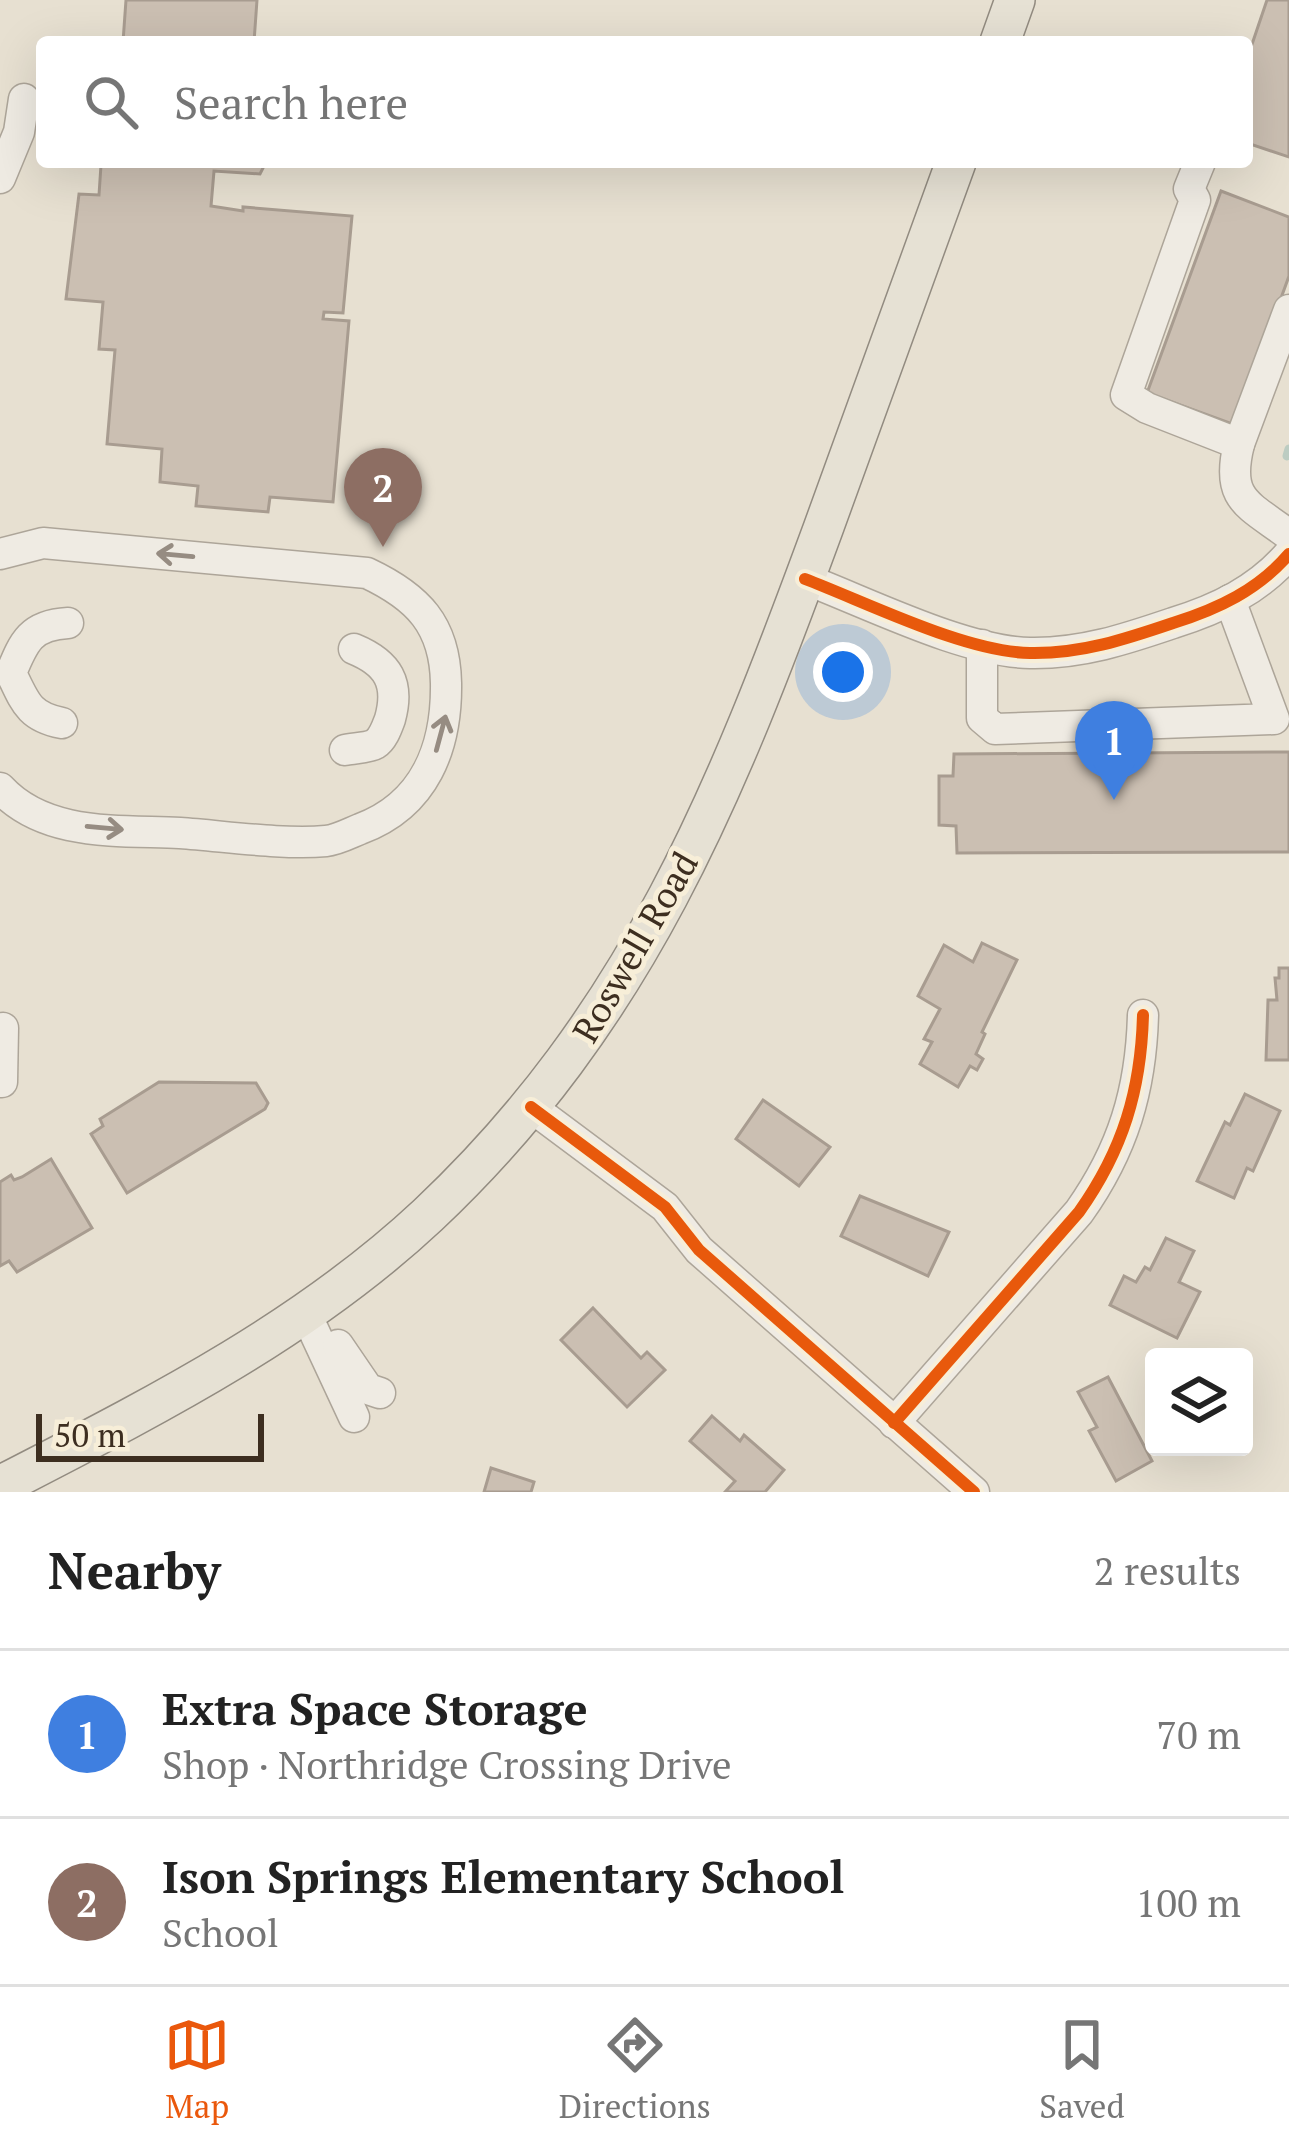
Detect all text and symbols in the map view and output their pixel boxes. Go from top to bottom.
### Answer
search box [36,36,1253,168]
icon: search [78,69,144,135]
text: Search here [174,72,408,132]
pin: 2 [344,448,422,547]
one-way arrow [156,543,195,566]
your location [813,642,873,702]
pin: 1 [1075,701,1153,800]
one-way arrow [431,715,453,753]
one-way arrow [85,817,124,840]
street label: Roswell Road [561,843,708,1050]
map controls [1145,1348,1253,1456]
button: layers [1145,1348,1253,1456]
scale bar [36,1408,264,1461]
text: 50 m [54,1413,126,1456]
text: Nearby [48,1536,221,1604]
text: 2 results [1094,1544,1241,1596]
text: Extra Space Storage [162,1678,588,1738]
text: 1 [76,1708,98,1760]
text: 70 m [1156,1708,1241,1760]
text: Shop · Northridge Crossing Drive [162,1738,732,1790]
text: Ison Springs Elementary School [162,1846,844,1906]
text: 2 [76,1876,98,1928]
text: 100 m [1136,1876,1241,1928]
text: School [162,1906,279,1958]
tab: Map [164,2012,230,2127]
tab: Directions [559,2012,711,2127]
tab: Saved [1039,2012,1125,2127]

